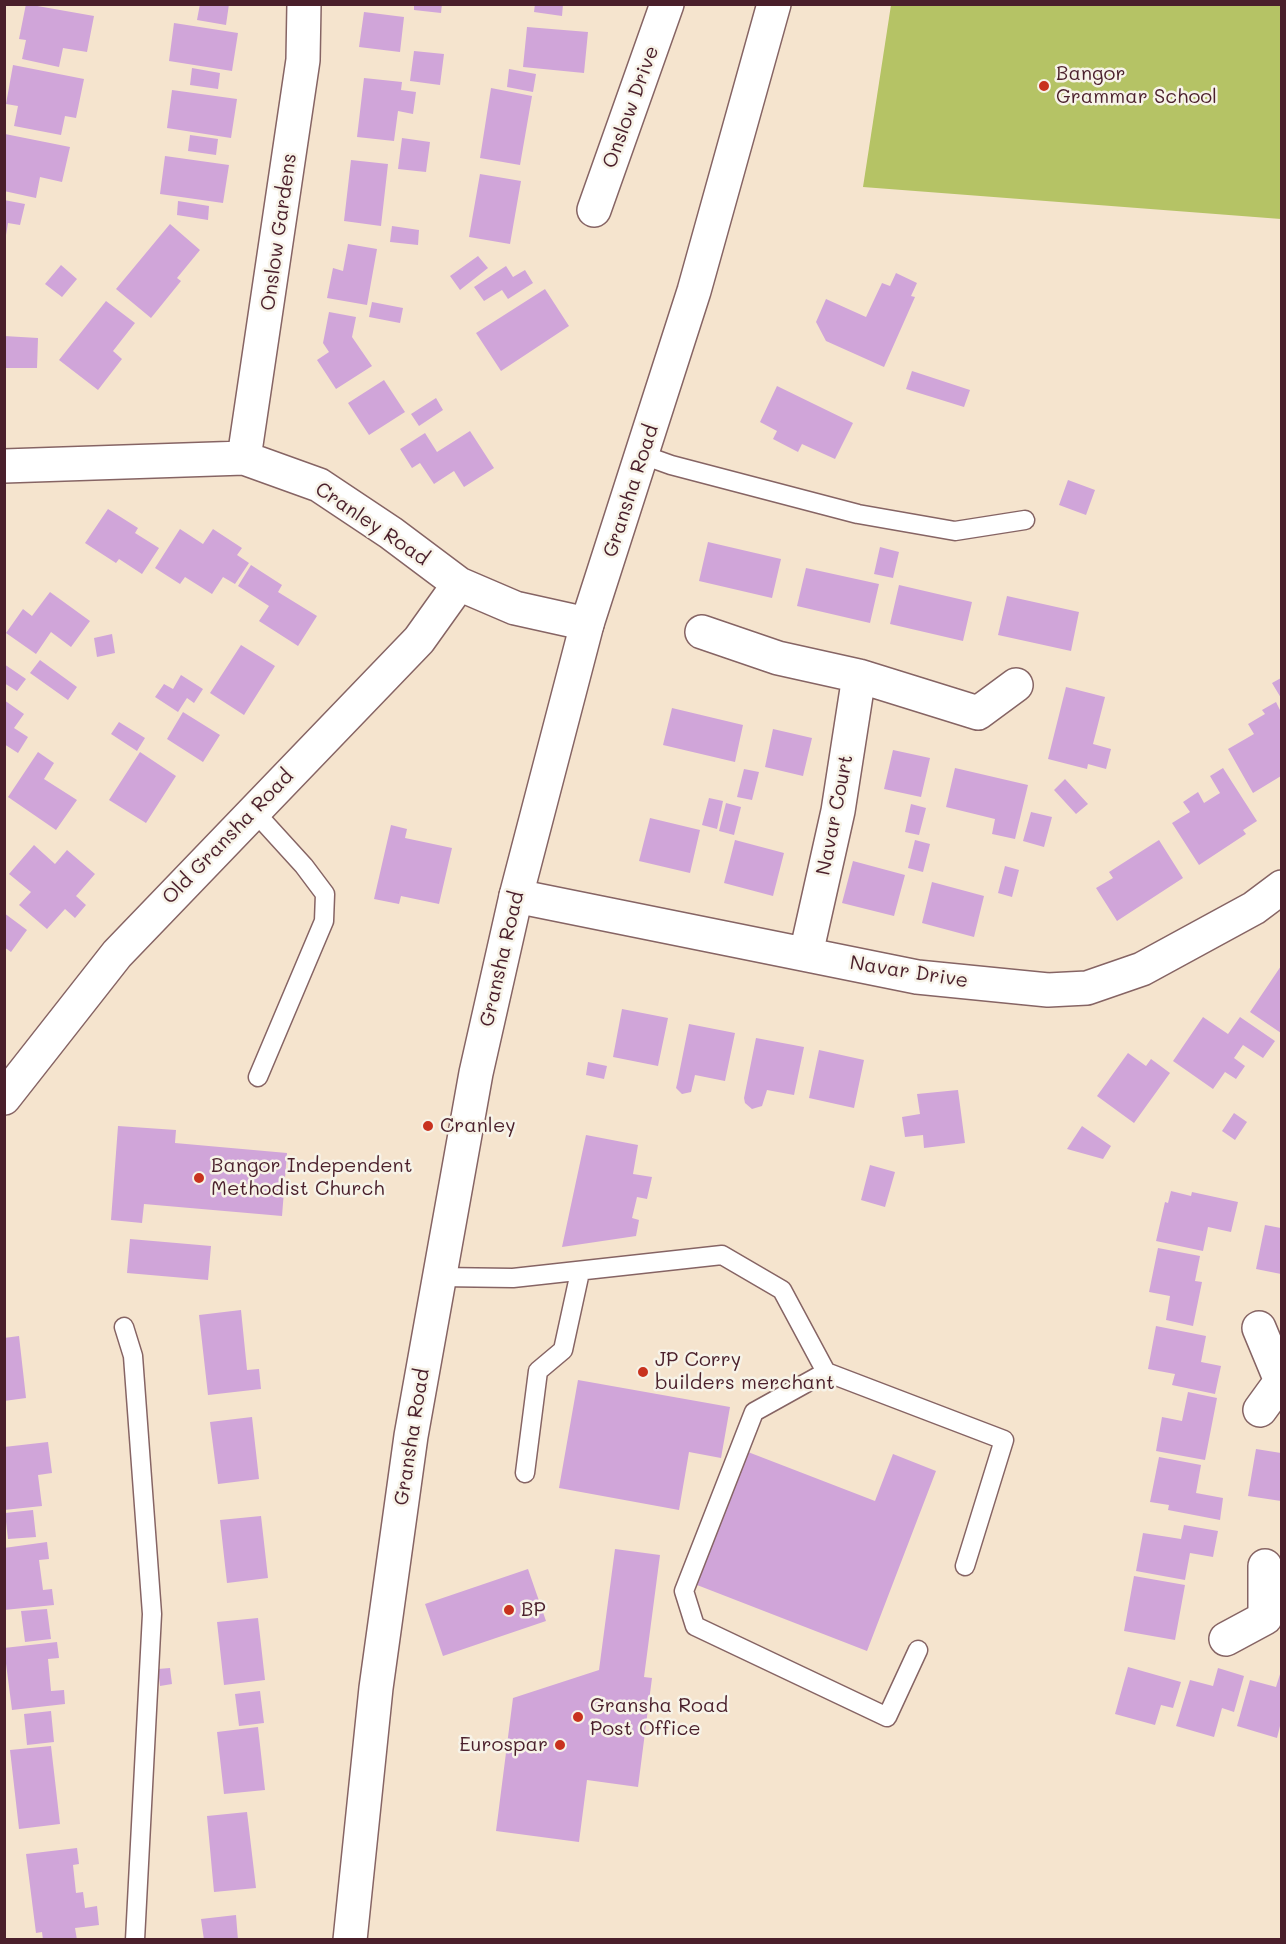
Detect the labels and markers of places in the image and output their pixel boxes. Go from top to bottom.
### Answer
place label: Bangor Grammar School [1056,62,1217,109]
marker: Bangor Grammar School [1037,79,1051,93]
place label: Cranley [440,1114,516,1138]
marker: Cranley [421,1119,435,1133]
place label: Bangor Independent Methodist Church [211,1154,412,1201]
marker: Bangor Independent Methodist Church [192,1171,206,1185]
place label: JP Corry builders merchant [655,1348,835,1395]
marker: JP Corry builders merchant [636,1365,650,1379]
place label: BP [521,1598,546,1622]
marker: BP [502,1603,516,1617]
place label: Gransha Road Post Office [590,1694,728,1741]
marker: Gransha Road Post Office [571,1710,585,1724]
place label: Eurospar [459,1733,548,1757]
marker: Eurospar [553,1738,567,1752]

